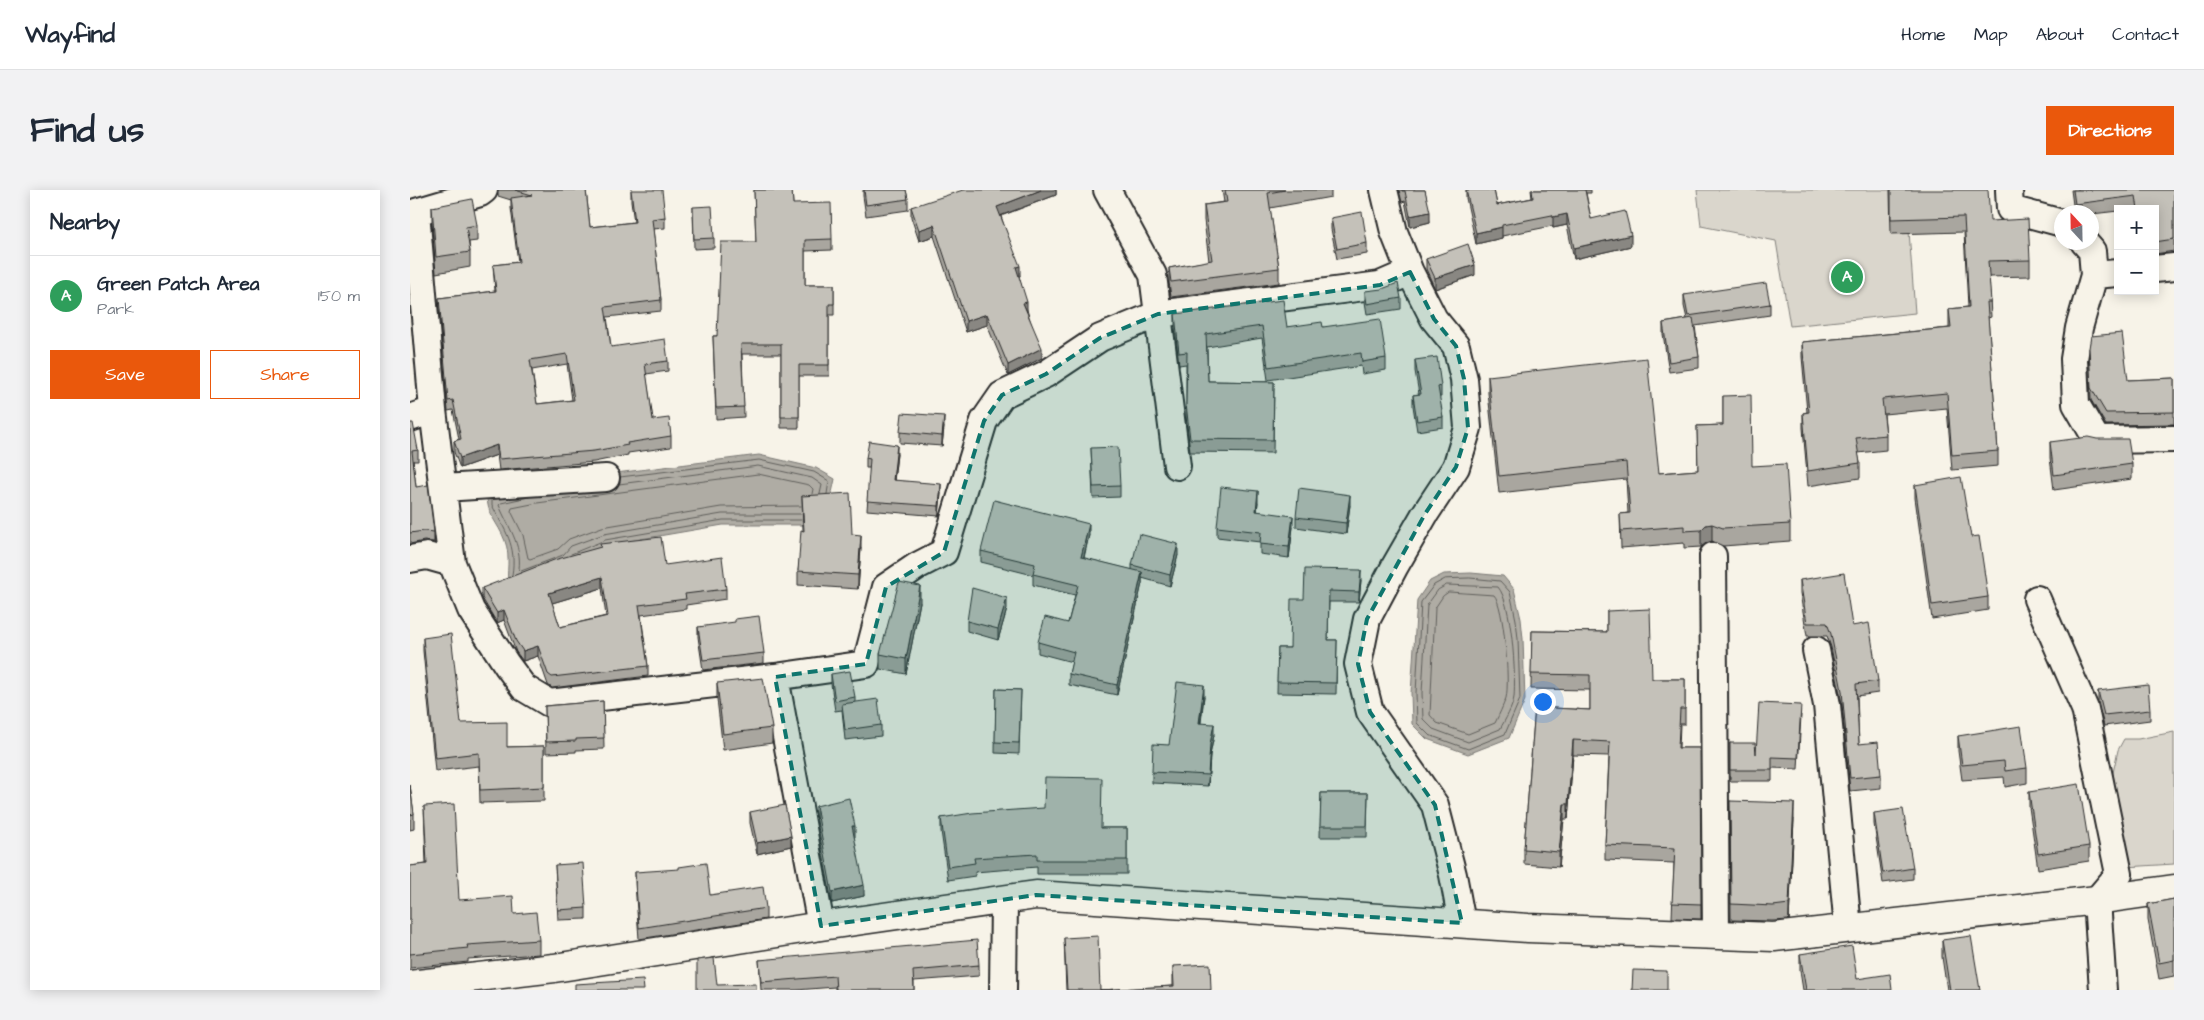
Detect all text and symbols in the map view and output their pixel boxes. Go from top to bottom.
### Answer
text: Wayfind [25,18,115,52]
text: Home [1901,22,1946,47]
text: Map [1974,22,2008,47]
text: About [2036,22,2084,47]
text: Contact [2112,22,2179,47]
text: Find us [30,106,144,155]
button: Directions [2046,106,2174,155]
north arrow [2054,205,2099,250]
map controls [2114,205,2159,295]
button: + [2114,205,2159,250]
text: Nearby [50,208,120,237]
button: − [2114,250,2159,295]
pin: A [1831,258,1863,296]
text: Green Patch Area [97,271,259,298]
text: A [61,285,71,307]
text: 150 m [318,285,360,307]
text: Park [97,298,134,320]
button: Save [50,350,200,399]
button: Share [210,350,360,399]
your location [1530,689,1556,715]

